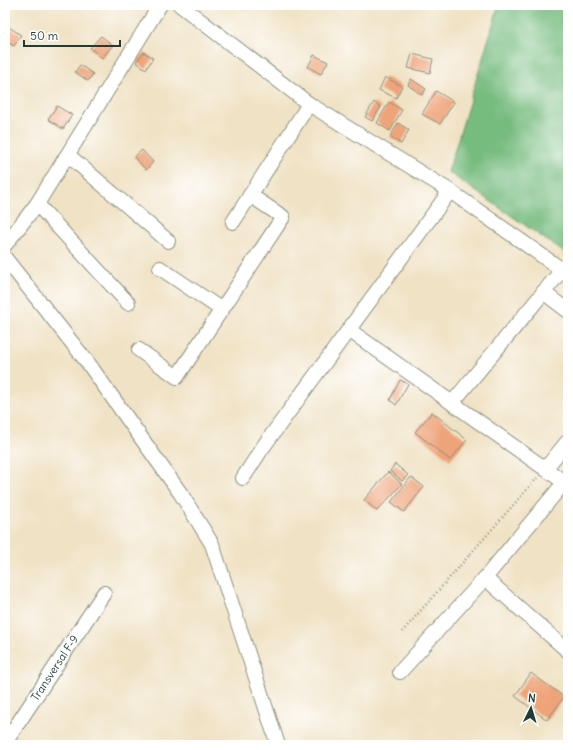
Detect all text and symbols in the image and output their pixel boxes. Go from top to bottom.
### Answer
scale bar [24,22,120,48]
text: 50 m [30,28,59,43]
street label: Transversal F-9 [28,632,81,703]
north arrow [511,688,551,728]
text: N [527,691,536,705]

